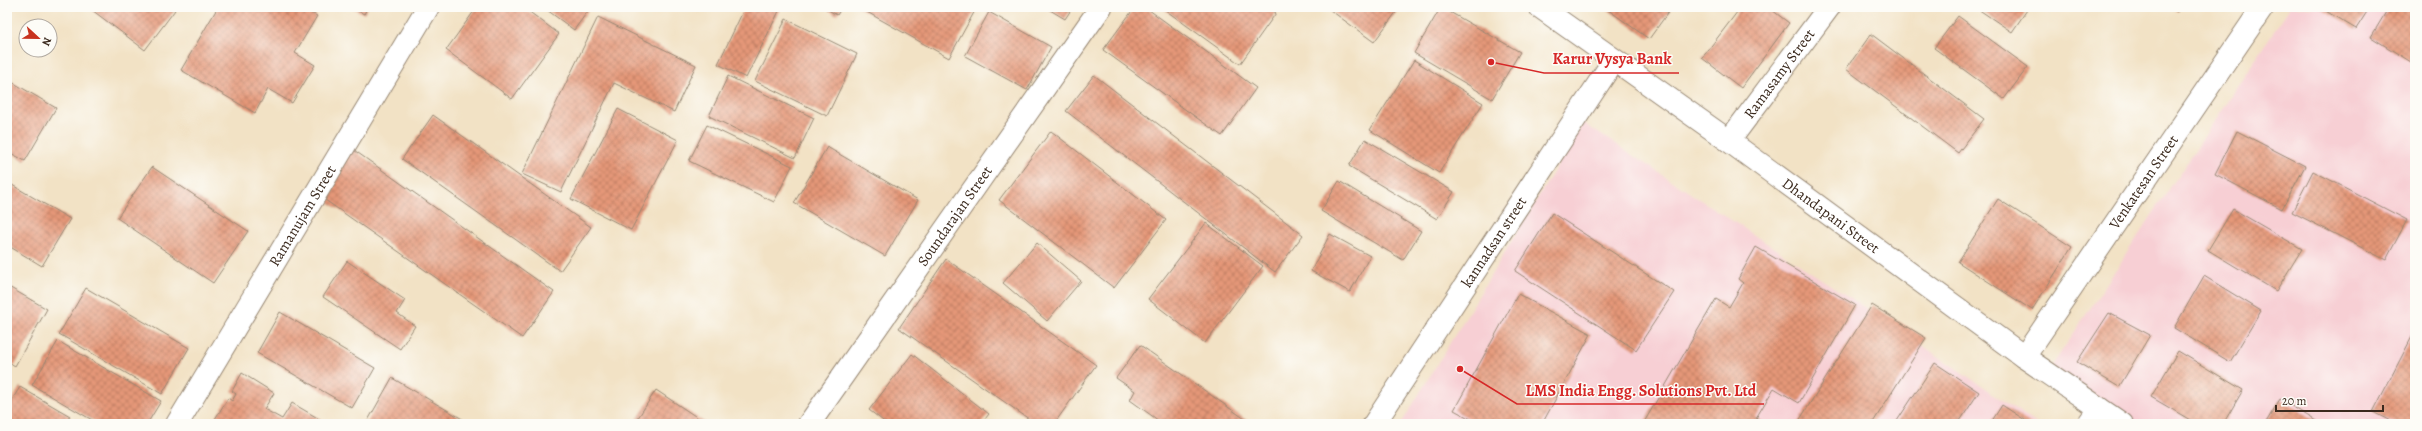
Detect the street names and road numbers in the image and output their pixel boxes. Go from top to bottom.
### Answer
street label: Ramasamy Street [1739,25,1819,123]
street label: Venkatesan Street [2104,131,2183,234]
street label: Ramanujam Street [264,161,341,270]
street label: Soundarajan Street [913,162,997,270]
street label: Dhandapani Street [1778,173,1884,258]
street label: kannadsan street [1457,193,1531,291]

